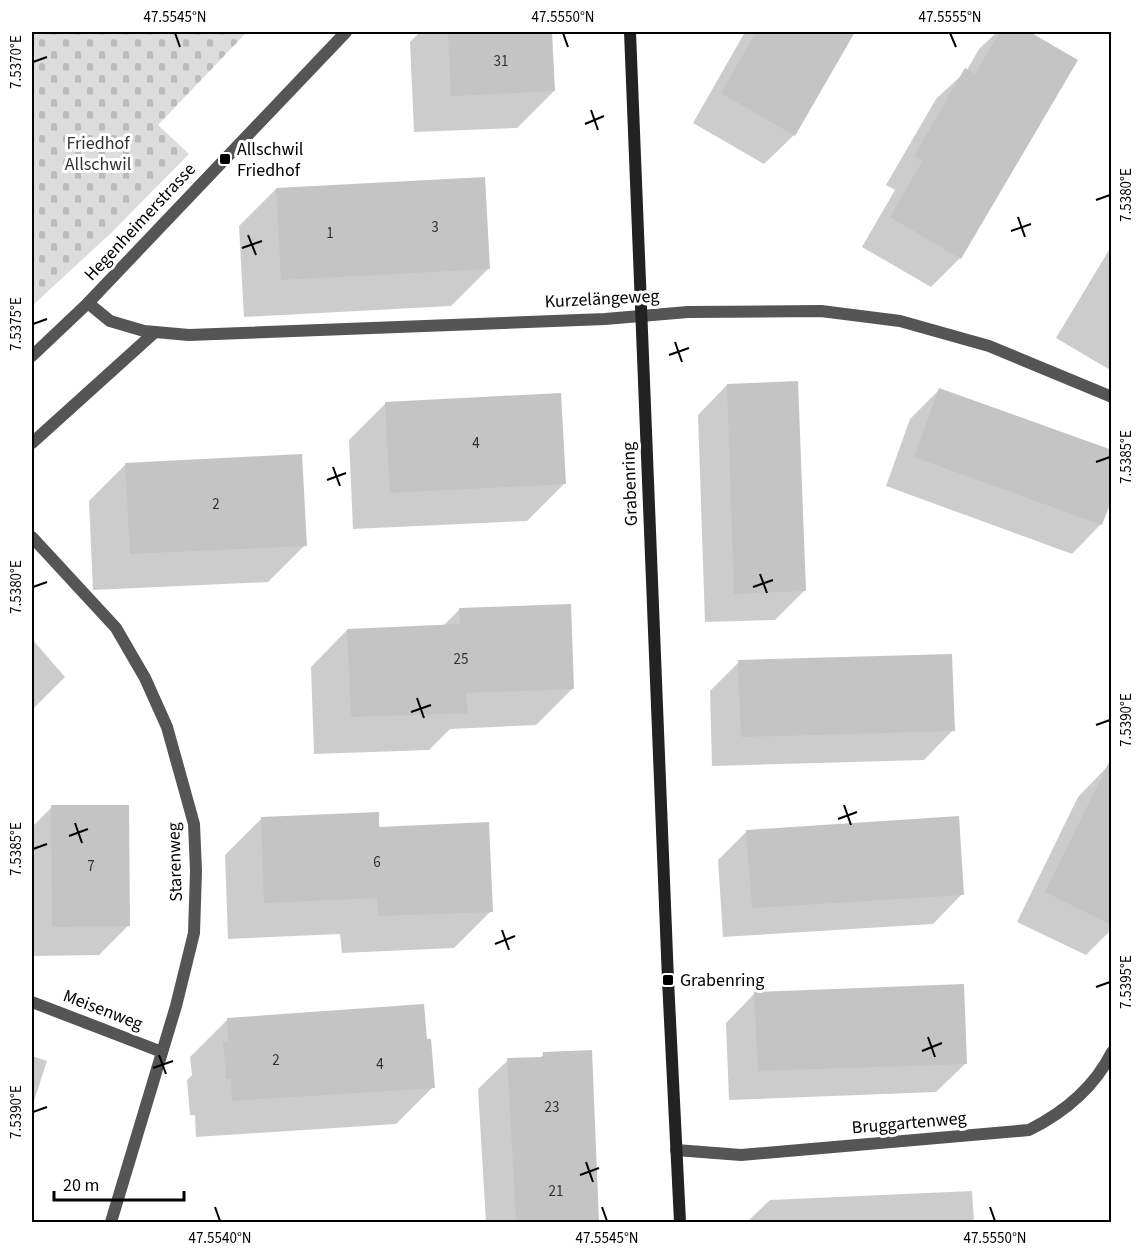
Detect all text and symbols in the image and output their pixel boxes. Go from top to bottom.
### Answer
text: 47.5545°N [143,7,207,28]
text: 47.5550°N [531,7,595,28]
text: 47.5555°N [918,7,982,28]
text: 7.5370°E [6,35,27,89]
house number: 31 [494,51,508,72]
park label: Friedhof Allschwil [65,131,131,177]
place label: Allschwil Friedhof [237,137,303,183]
marker: Allschwil Friedhof [218,152,232,166]
street label: Hegenheimerstrasse [79,157,202,287]
text: 7.5380°E [1116,168,1137,222]
house number: 3 [431,217,439,238]
house number: 1 [326,223,334,244]
street label: Kurzelängeweg [544,284,660,314]
text: 7.5375°E [6,297,27,351]
text: 7.5385°E [1116,430,1137,484]
house number: 4 [472,433,480,454]
street label: Grabenring [616,441,644,527]
house number: 2 [212,494,220,515]
text: 7.5380°E [6,560,27,614]
house number: 25 [454,649,468,670]
text: 7.5390°E [1116,693,1137,747]
text: 7.5385°E [6,822,27,876]
street label: Starenweg [161,822,189,902]
house number: 6 [373,852,381,873]
house number: 7 [87,856,95,877]
text: 7.5395°E [1116,955,1137,1009]
place label: Grabenring [680,968,764,993]
marker: Grabenring [661,973,675,987]
street label: Meisenweg [60,983,146,1037]
house number: 2 [272,1050,280,1071]
house number: 4 [376,1054,384,1075]
text: 7.5390°E [6,1085,27,1139]
house number: 23 [545,1097,559,1118]
street label: Bruggartenweg [851,1106,967,1140]
scale bar [54,1164,184,1202]
text: 20 m [63,1173,99,1198]
house number: 21 [549,1181,563,1202]
text: 47.5540°N [188,1228,252,1249]
text: 47.5545°N [575,1228,639,1249]
text: 47.5550°N [963,1228,1027,1249]

